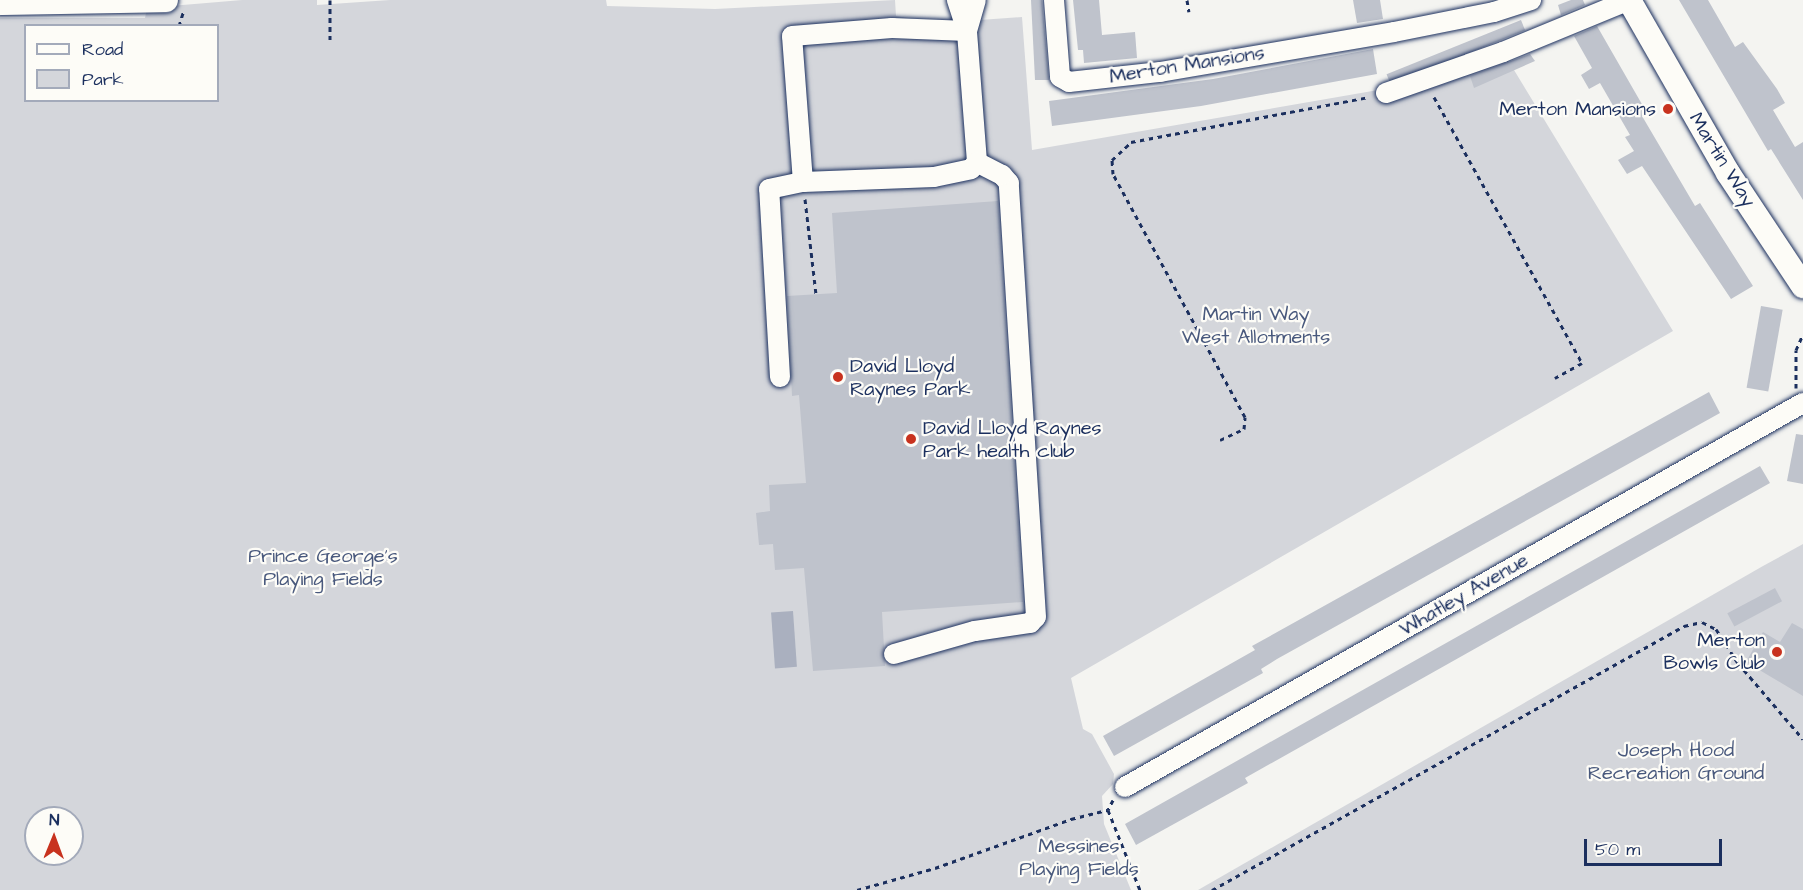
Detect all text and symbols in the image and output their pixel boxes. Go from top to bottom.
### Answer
legend [24,24,219,102]
text: Road [82,37,123,62]
street label: Merton Mansions [1108,41,1266,89]
text: Park [82,67,124,92]
place label: Merton Mansions [1499,97,1656,121]
marker: Merton Mansions [1661,102,1675,116]
street label: Martin Way [1684,108,1760,212]
park label: Martin Way West Allotments [1182,303,1330,350]
place label: David Lloyd Raynes Park [850,354,971,401]
marker: David Lloyd Raynes Park [831,370,845,384]
place label: David Lloyd Raynes Park health club [923,416,1102,463]
marker: David Lloyd Raynes Park health club [904,432,918,446]
park label: Prince George's Playing Fields [248,544,398,591]
street label: Whatley Avenue [1395,548,1533,642]
place label: Merton Bowls Club [1663,628,1765,675]
marker: Merton Bowls Club [1770,645,1784,659]
park label: Joseph Hood Recreation Ground [1588,739,1764,786]
north arrow [24,806,84,866]
text: N [49,809,59,831]
scale bar [1587,827,1725,865]
park label: Messines Playing Fields [1019,835,1139,882]
text: 50 m [1595,837,1640,862]

